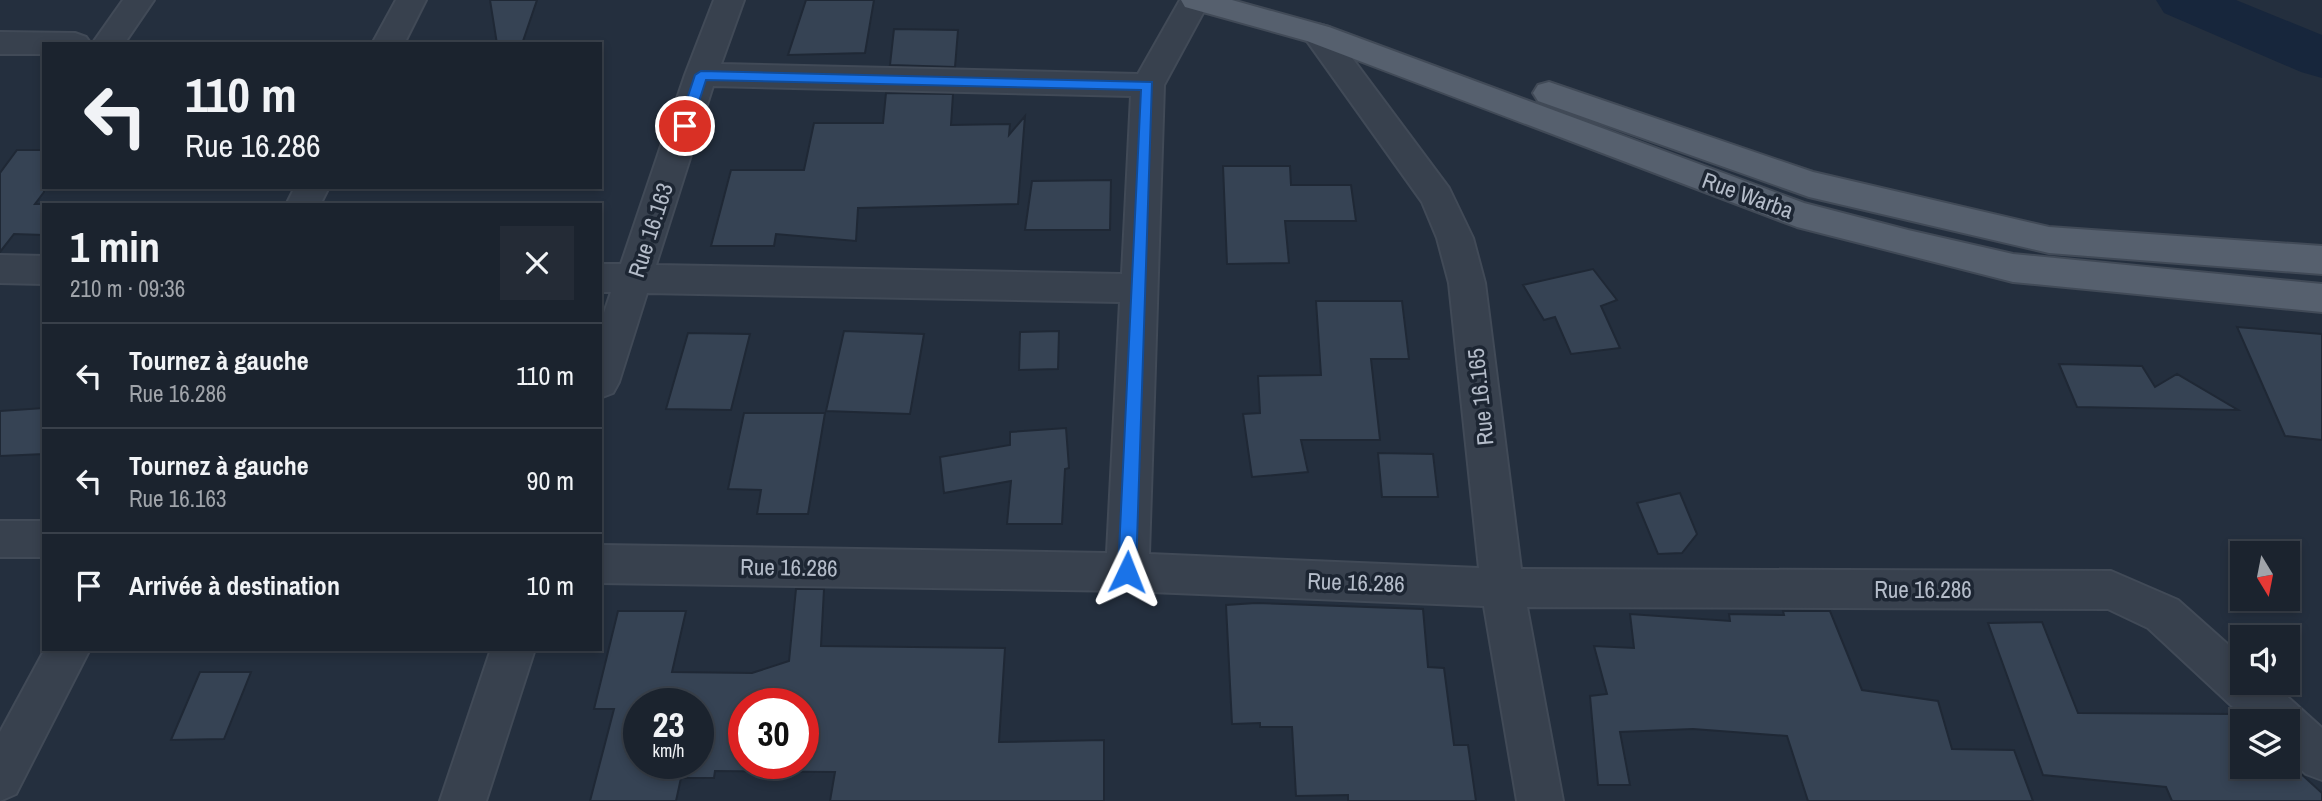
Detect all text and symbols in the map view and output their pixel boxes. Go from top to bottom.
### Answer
text: 110 m [185,61,297,127]
icon: left [70,70,161,161]
pin [655,96,715,156]
icon: arrive [666,107,704,145]
text: Rue 16.286 [185,124,321,167]
street label: Rue Warba [1698,164,1798,226]
street label: Rue 16.163 [620,179,680,281]
text: 1 min [70,219,160,275]
button: close [500,226,574,300]
text: 210 m · 09:36 [70,273,185,304]
text: Tournez à gauche [129,343,309,378]
street label: Rue 16.165 [1459,347,1501,447]
icon: left [70,357,108,395]
text: 110 m [516,358,574,393]
text: Rue 16.286 [129,378,227,409]
text: Tournez à gauche [129,448,309,483]
icon: left [70,462,108,500]
text: 90 m [527,463,574,498]
text: Rue 16.163 [129,483,227,514]
position arrow [1090,535,1164,609]
north arrow [2230,541,2300,611]
map controls [2230,541,2300,779]
street label: Rue 16.286 [740,551,838,583]
street label: Rue 16.286 [1307,565,1405,599]
icon: arrive [70,567,108,605]
text: Arrivée à destination [129,568,340,603]
text: 10 m [527,568,574,603]
street label: Rue 16.286 [1874,574,1972,605]
button: sound [2230,625,2300,695]
speed limit sign: 30 [728,688,819,779]
text: 23 [653,701,684,748]
button: layers [2230,709,2300,779]
text: km/h [653,738,685,763]

